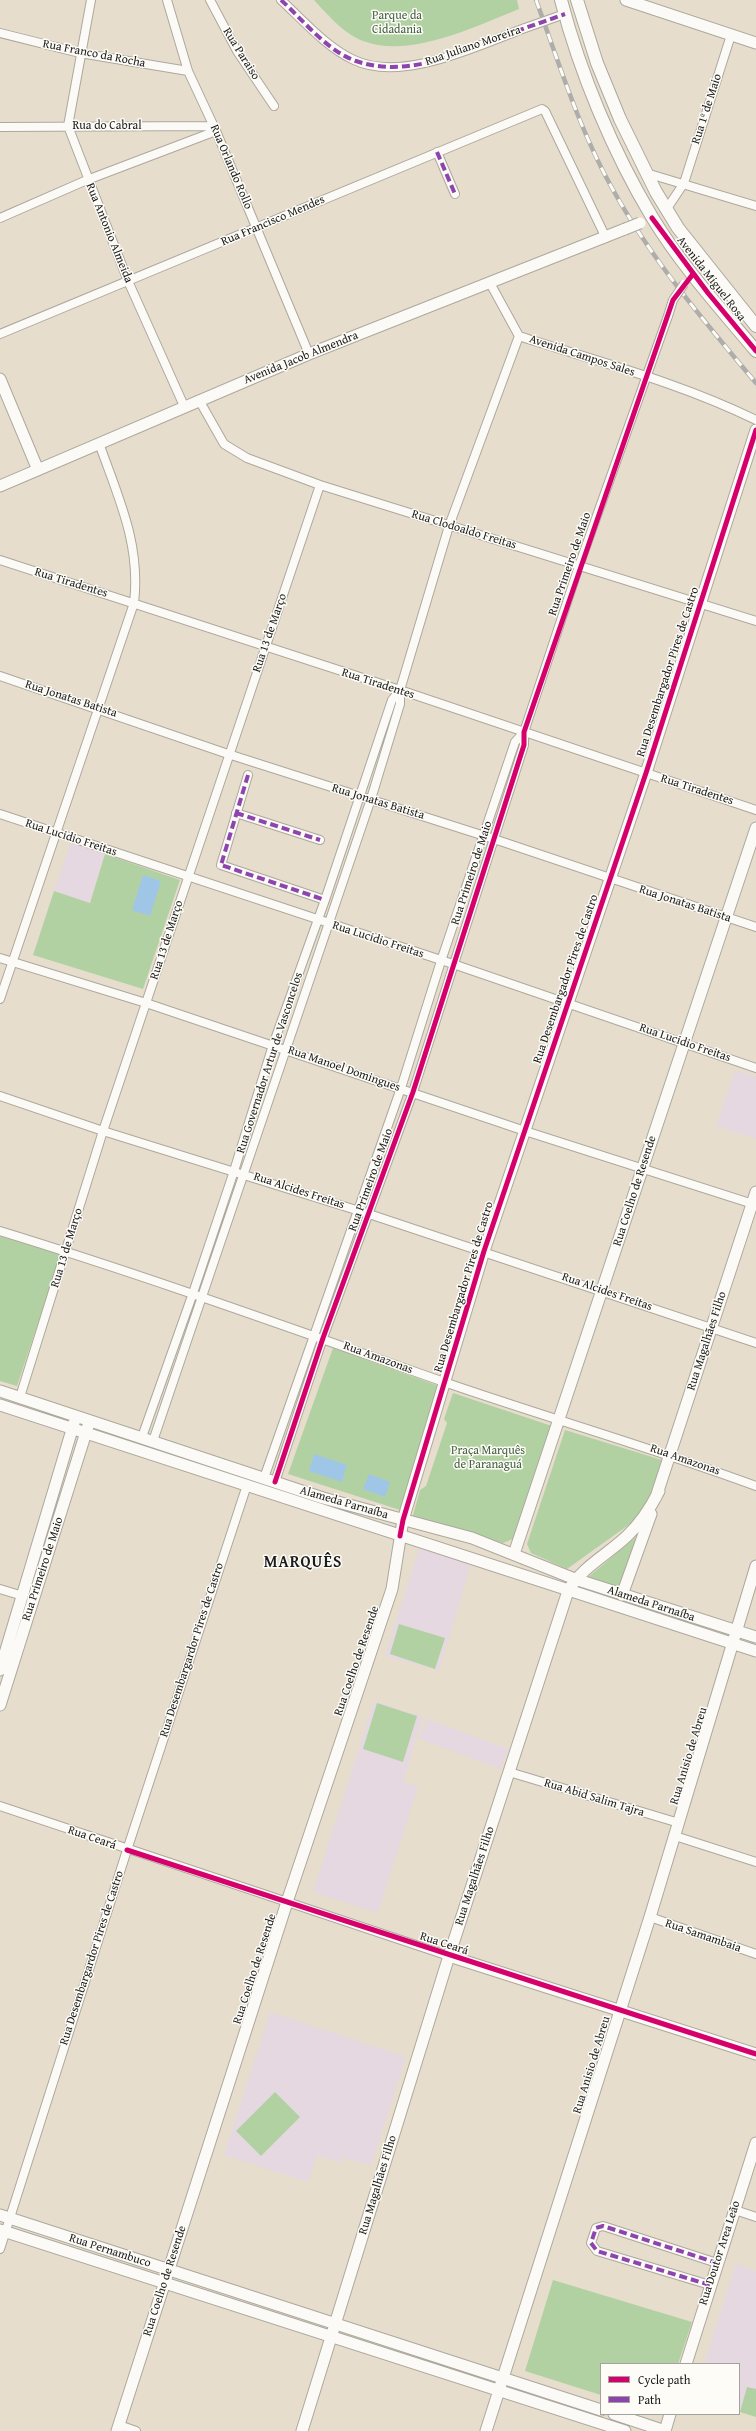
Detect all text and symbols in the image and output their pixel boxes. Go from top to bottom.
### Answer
park label: Parque da Cidadania [372,9,422,37]
street label: Rua Juliano Moreira [423,23,523,69]
street label: Rua Paraiso [219,25,263,83]
street label: Rua Franco da Rocha [41,37,147,71]
street label: Rua 1º de Maio [689,72,725,146]
street label: Rua do Cabral [72,119,142,133]
street label: Rua Orlando Rollo [207,122,255,212]
street label: Rua Antonio Almeida [82,181,136,285]
street label: Rua Francisco Mendes [219,193,327,249]
street label: Avenida Miguel Rosa [673,234,749,324]
street label: Avenida Jacob Almendra [242,328,360,388]
street label: Avenida Campos Sales [527,332,637,380]
street label: Rua Clodoaldo Freitas [410,507,518,553]
street label: Rua Primeiro de Maio [546,510,594,618]
street label: Rua Tiradentes [33,565,109,601]
street label: Rua Desembargador Pires de Castro [634,585,702,759]
street label: Rua 13 de Março [250,592,290,674]
street label: Rua Tiradentes [340,665,416,703]
street label: Rua Jonatas Batista [23,677,119,721]
street label: Rua Tiradentes [659,771,735,809]
street label: Rua Jonatas Batista [330,781,426,823]
street label: Rua Lucidio Freitas [23,816,119,860]
street label: Rua Primeiro de Maio [448,819,496,927]
street label: Rua Jonatas Batista [637,882,733,926]
street label: Rua Desembargador Pires de Castro [530,893,602,1065]
street label: Rua 13 de Março [147,899,187,981]
street label: Rua Lucidio Freitas [330,918,426,962]
street label: Rua Governador Artur de Vasconcelos [234,971,306,1155]
street label: Rua Lucidio Freitas [637,1021,733,1065]
street label: Rua Manoel Domingues [286,1043,402,1095]
street label: Rua Primeiro de Maio [346,1127,396,1233]
street label: Rua Coelho de Resende [610,1134,660,1248]
street label: Rua Alcides Freitas [252,1170,346,1212]
street label: Rua Desembargador Pires de Castro [431,1200,497,1374]
street label: Rua 13 de Março [48,1206,86,1290]
street label: Rua Alcides Freitas [560,1270,654,1314]
street label: Rua Magalhães Filho [684,1290,730,1392]
street label: Rua Amazonas [341,1339,415,1377]
street label: Rua Amazonas [648,1441,722,1479]
park label: Praça Marquês de Paranaguá [451,1444,525,1472]
street label: Alameda Parnaíba [298,1484,390,1522]
street label: Rua Primeiro de Maio [19,1515,67,1623]
district label: MARQUÊS [264,1553,342,1573]
street label: Rua Desembargardor Pires de Castro [157,1561,227,1739]
street label: Alameda Parnaíba [605,1583,697,1625]
street label: Rua Coelho de Resende [331,1604,383,1718]
street label: Rua Anisio de Abreu [667,1706,711,1806]
street label: Rua Abid Salim Tajra [542,1776,646,1820]
street label: Rua Ceará [66,1823,118,1853]
street label: Rua Magalhães Filho [452,1825,498,1927]
street label: Rua Desembargardor Pires de Castro [57,1869,127,2047]
street label: Rua Coelho de Resende [230,1912,280,2026]
street label: Rua Samambaia [663,1916,743,1956]
street label: Rua Ceará [418,1929,470,1959]
street label: Rua Anisio de Abreu [570,2015,614,2115]
street label: Rua Magalhães Filho [356,2134,400,2236]
street label: Rua Doutor Area Leão [696,2199,744,2307]
street label: Rua Coelho de Resende [140,2224,190,2338]
street label: Rua Pernambuco [67,2231,153,2271]
legend [600,2363,740,2415]
text: Cycle path [638,2371,690,2388]
text: Path [638,2391,661,2408]

